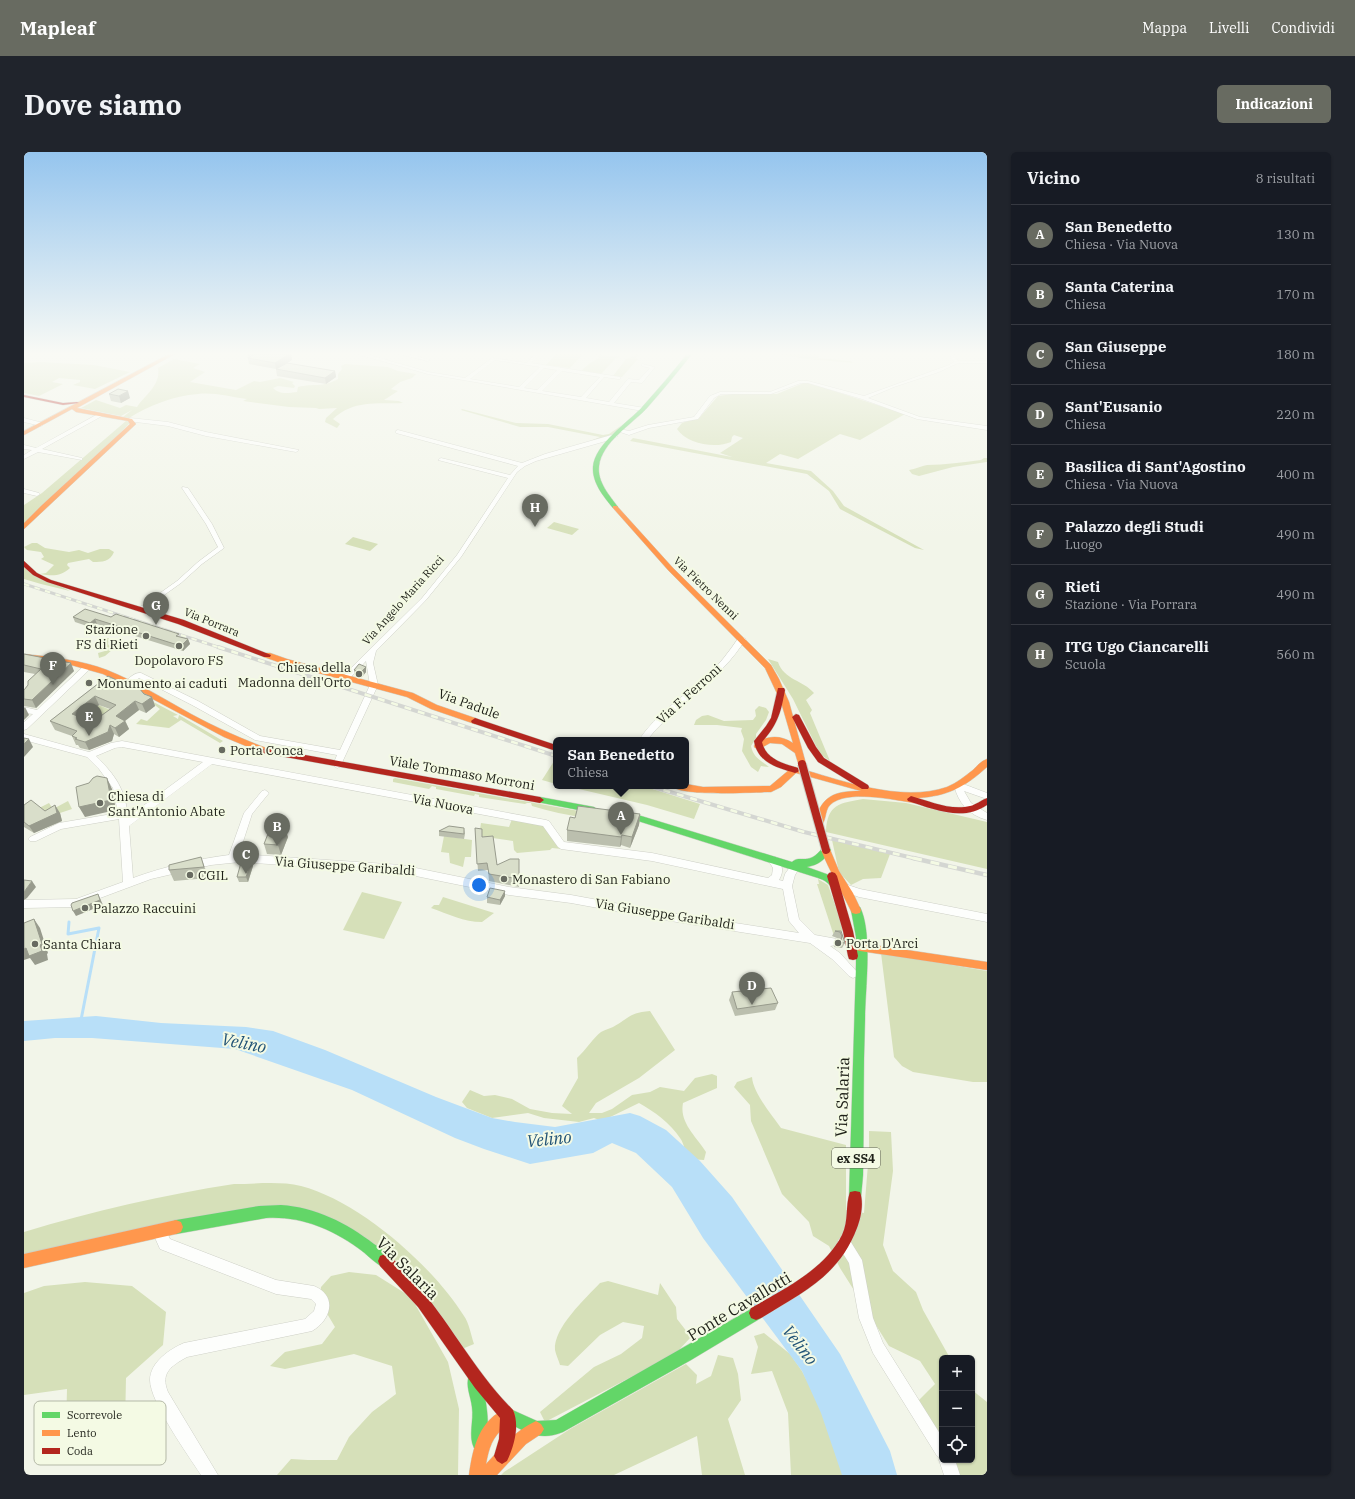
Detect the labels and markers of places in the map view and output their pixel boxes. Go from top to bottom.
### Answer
pin: H [522,494,548,527]
pin: G [143,592,169,625]
place label: Stazione FS di Rieti [76,621,138,653]
marker: Stazione FS di Rieti [141,631,151,641]
marker: Dopolavoro FS [174,641,184,651]
pin: F [40,652,66,685]
place label: Dopolavoro FS [135,652,223,669]
place label: Chiesa della Madonna dell'Orto [238,659,351,691]
marker: Chiesa della Madonna dell'Orto [354,669,364,679]
place label: Monumento ai caduti [97,675,227,692]
marker: Monumento ai caduti [84,678,94,688]
pin: E [76,703,102,736]
place label: Porta Conca [230,742,304,759]
marker: Porta Conca [217,745,227,755]
place label: Chiesa di Sant'Antonio Abate [108,788,225,820]
marker: Chiesa di Sant'Antonio Abate [95,798,105,808]
pin: A [608,802,634,835]
pin: B [264,813,290,846]
pin: C [233,841,259,874]
place label: CGIL [198,867,228,884]
marker: CGIL [185,870,195,880]
place label: Monastero di San Fabiano [512,871,670,888]
marker: Monastero di San Fabiano [499,874,509,884]
place label: Palazzo Raccuini [93,900,196,917]
marker: Palazzo Raccuini [80,903,90,913]
place label: Porta D'Arci [846,935,918,952]
place label: Santa Chiara [43,936,121,953]
marker: Porta D'Arci [833,938,843,948]
marker: Santa Chiara [30,939,40,949]
pin: D [739,972,765,1005]

